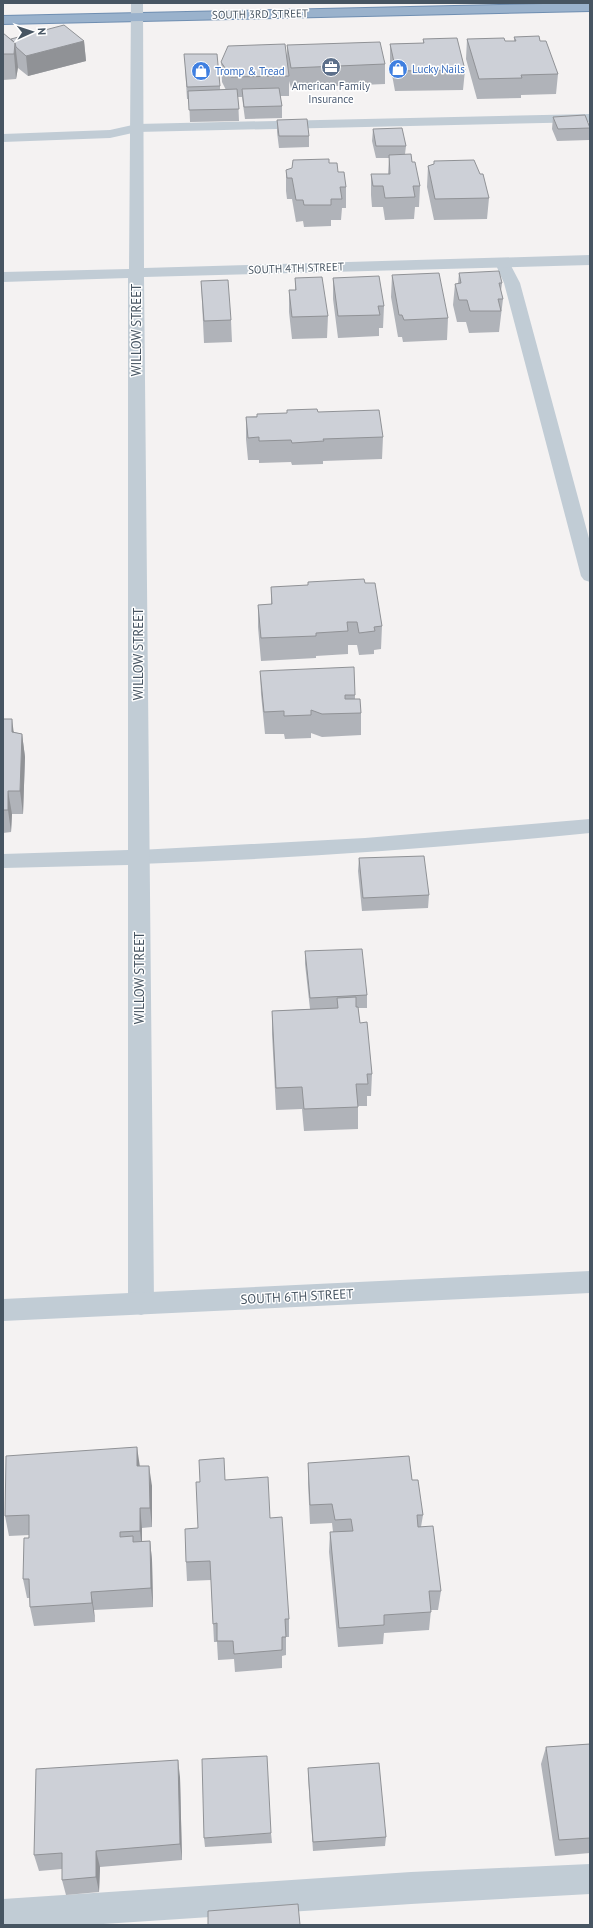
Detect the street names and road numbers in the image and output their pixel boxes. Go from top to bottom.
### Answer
street label: SOUTH 3RD STREET [212,6,308,22]
street label: SOUTH 4TH STREET [248,259,344,277]
street label: WILLOW STREET [128,284,145,376]
street label: WILLOW STREET [130,608,147,700]
street label: WILLOW STREET [131,932,148,1024]
street label: SOUTH 6TH STREET [240,1285,354,1308]

